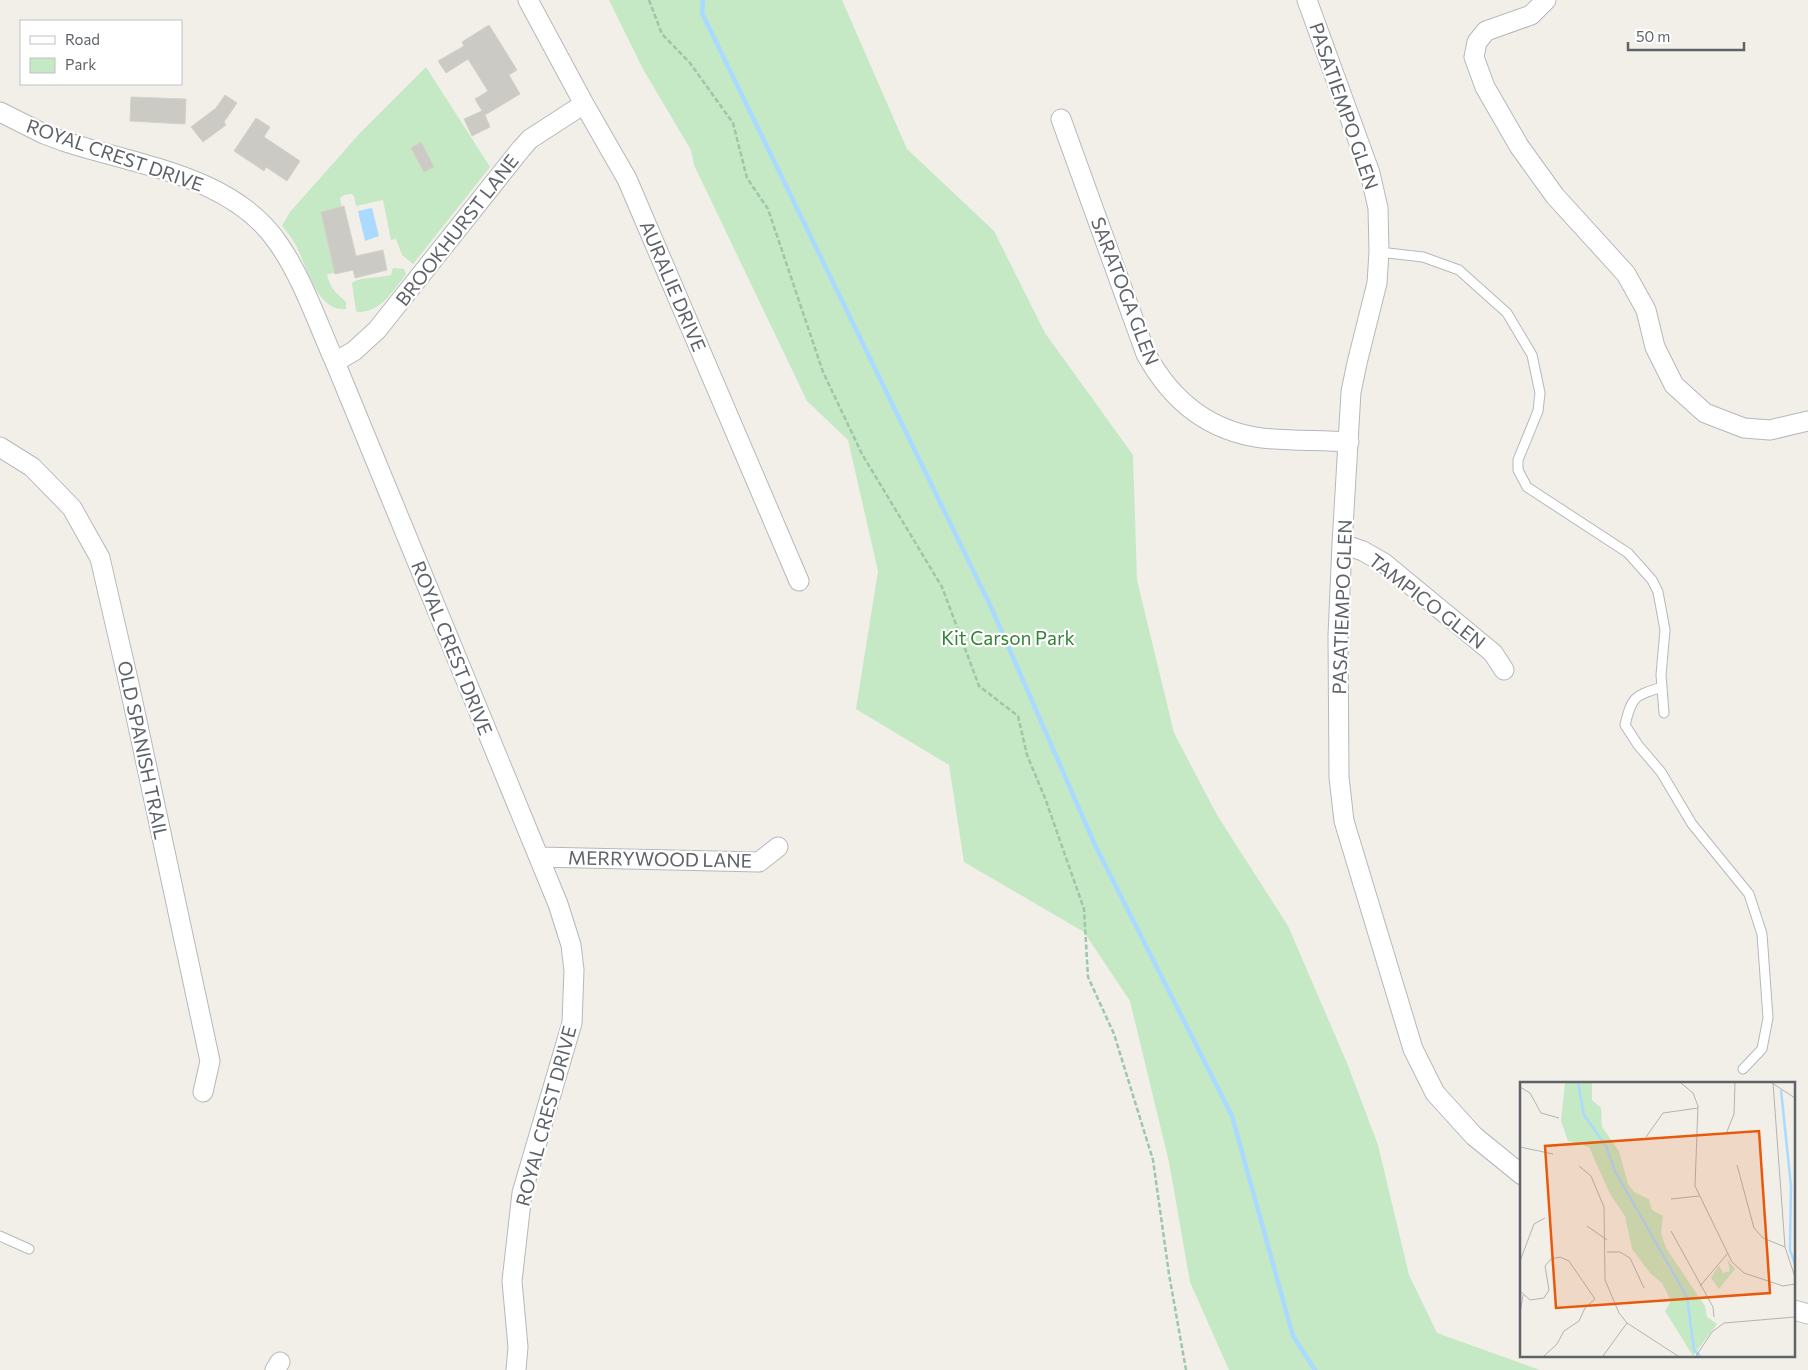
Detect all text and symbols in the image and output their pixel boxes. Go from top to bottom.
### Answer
street label: PASATIEMPO GLEN [1305,19,1384,192]
legend [20,20,182,85]
scale bar [1628,20,1744,52]
text: 50 m [1636,27,1670,45]
text: Road [65,30,100,48]
text: Park [65,55,96,73]
street label: ROYAL CREST DRIVE [24,113,207,196]
street label: BROOKHURST LANE [390,149,523,310]
street label: SARATOGA GLEN [1087,214,1164,368]
street label: AURALIE DRIVE [636,217,711,355]
street label: PASATIEMPO GLEN [1327,519,1356,695]
street label: TAMPICO GLEN [1364,548,1490,653]
street label: ROYAL CREST DRIVE [407,557,498,738]
park label: Kit Carson Park [941,626,1075,649]
street label: OLD SPANISH TRAIL [113,658,174,841]
street label: MERRYWOOD LANE [568,845,752,872]
street label: ROYAL CREST DRIVE [510,1023,581,1209]
inset map [1520,1082,1796,1358]

